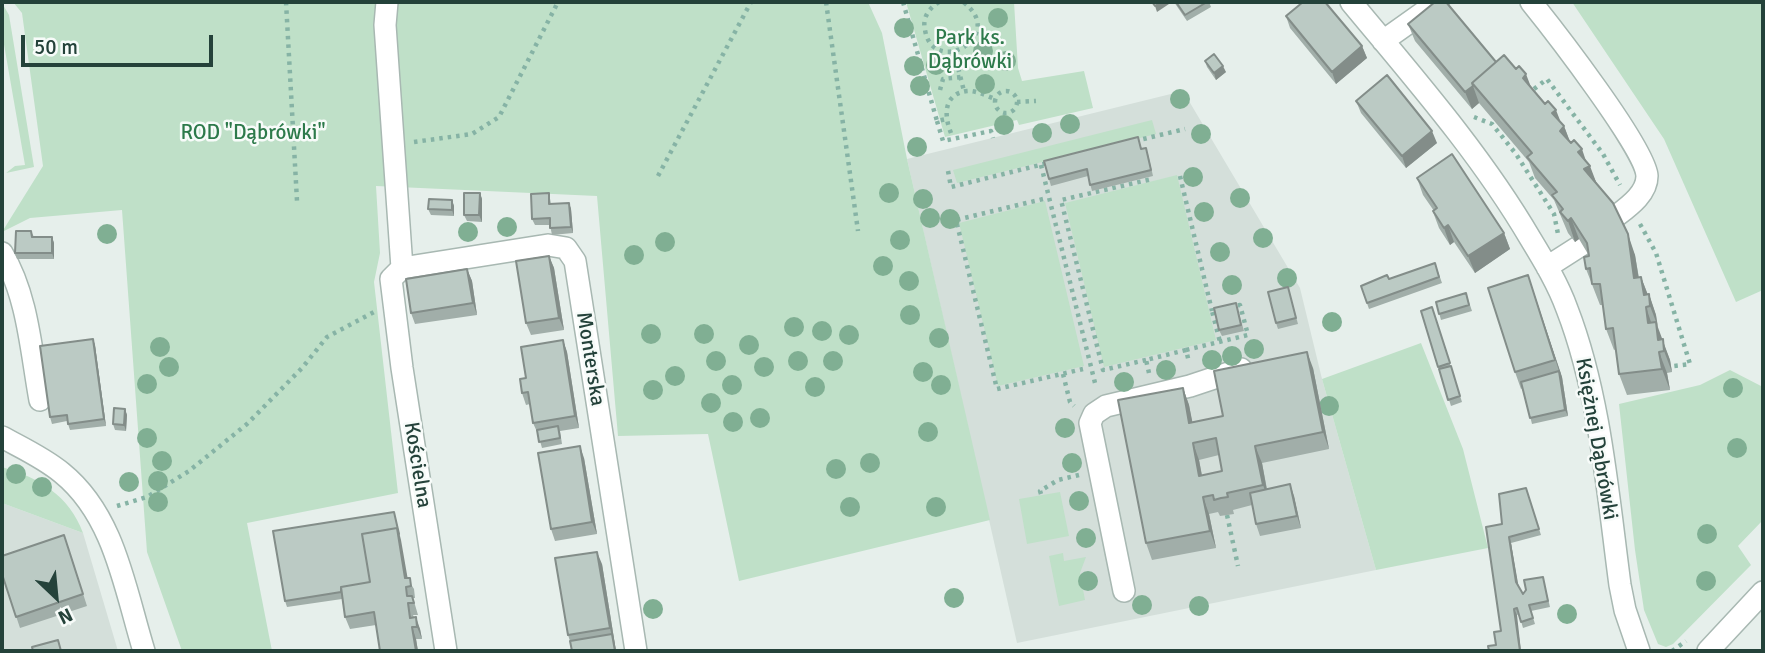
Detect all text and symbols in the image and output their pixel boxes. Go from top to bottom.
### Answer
scale bar [24,21,217,65]
park label: Park ks. Dąbrówki [928,25,1012,75]
text: 50 m [34,34,78,60]
park label: ROD "Dąbrówki" [180,120,326,146]
street label: Monterska [570,310,610,408]
street label: Księżnej Dąbrówki [1569,356,1623,522]
street label: Kościelna [398,420,436,510]
north arrow [21,562,91,632]
text: N [54,602,76,630]

